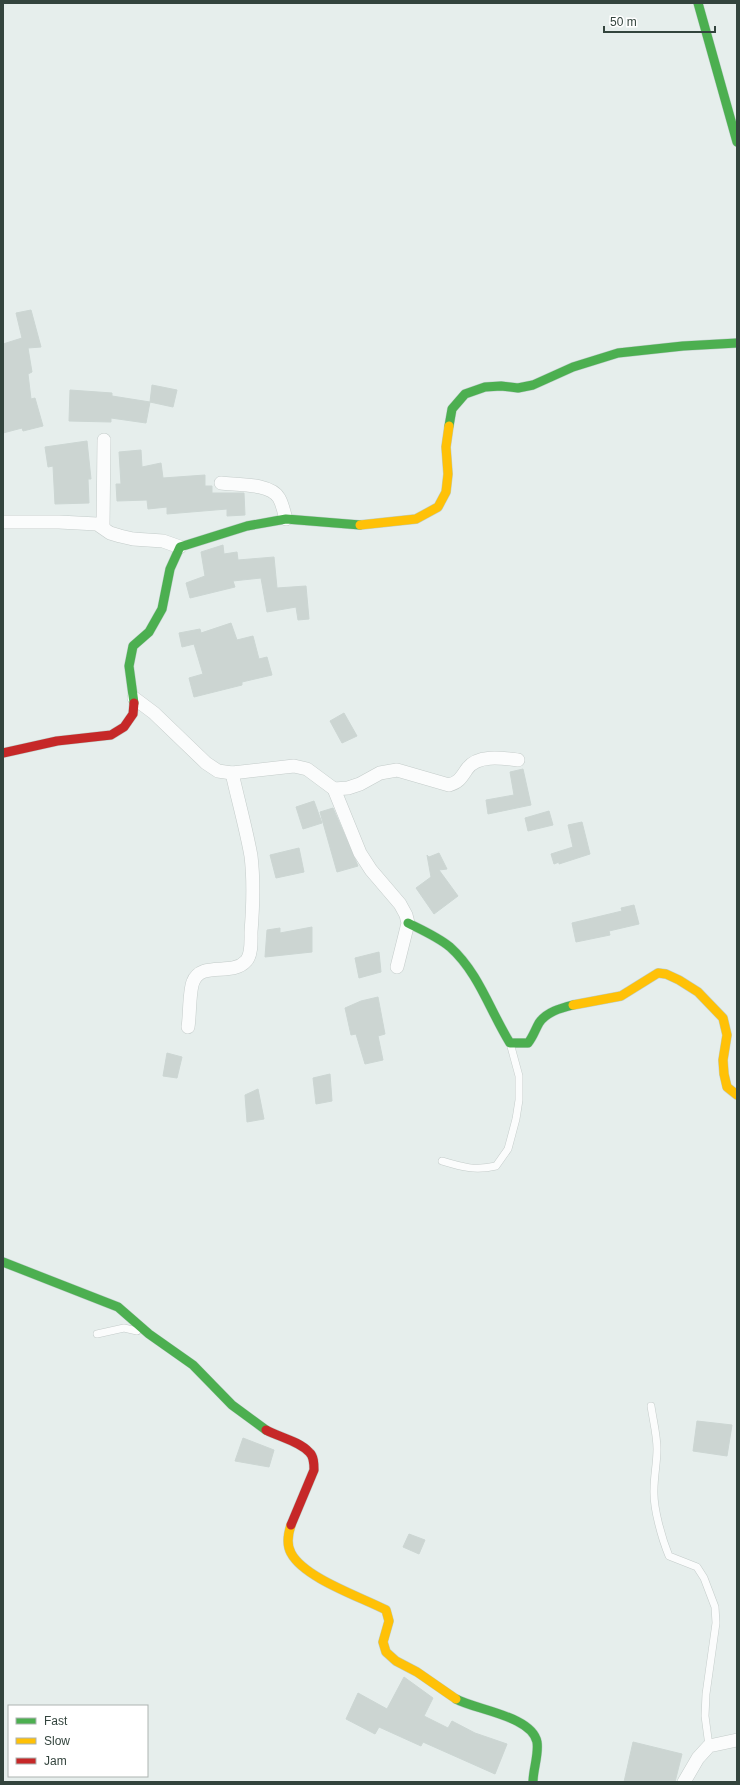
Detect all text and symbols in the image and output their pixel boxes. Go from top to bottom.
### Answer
scale bar [604,8,715,34]
text: 50 m [610,15,637,29]
legend [8,1705,148,1777]
text: Fast [44,1714,68,1728]
text: Slow [44,1734,70,1748]
text: Jam [44,1754,67,1768]

